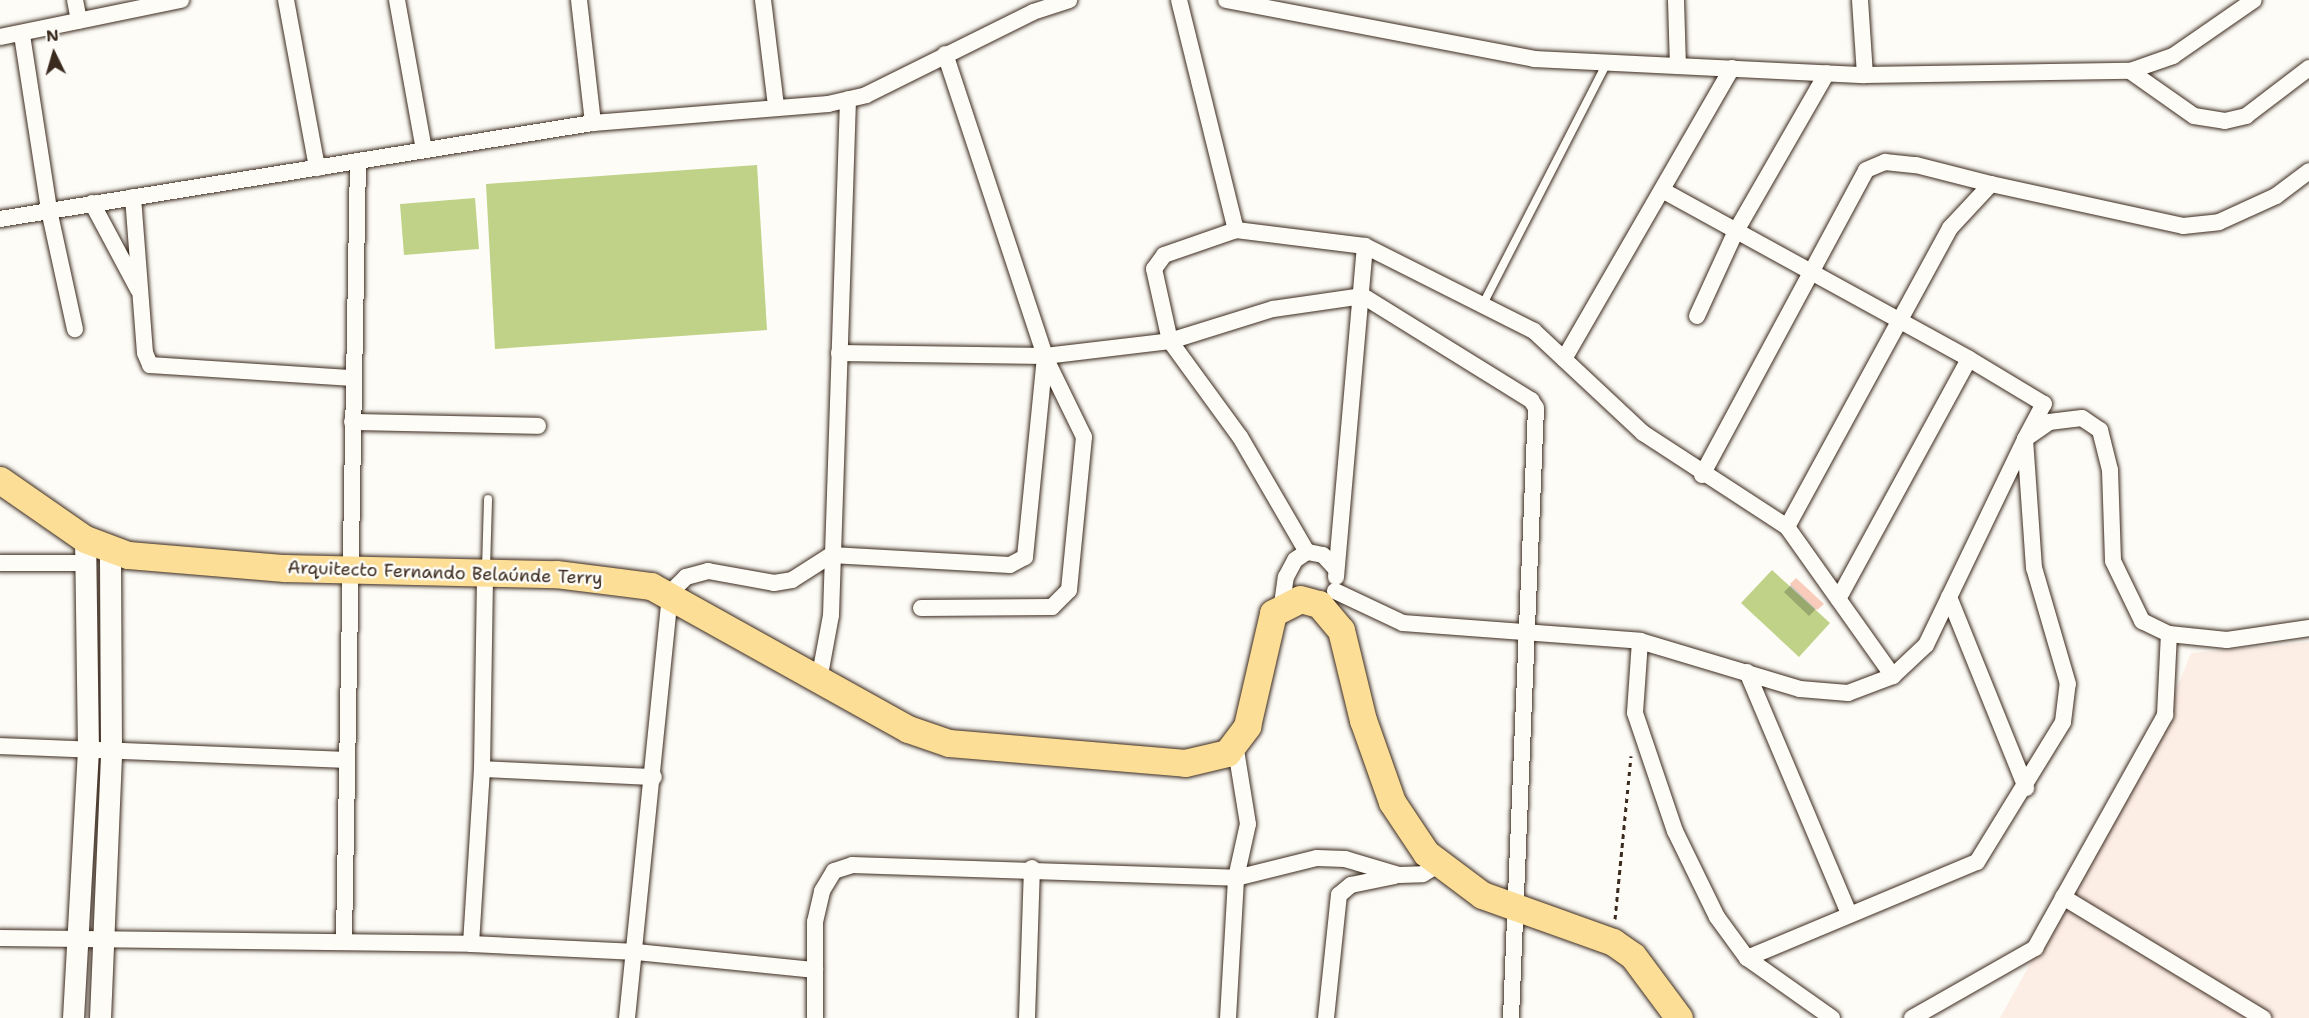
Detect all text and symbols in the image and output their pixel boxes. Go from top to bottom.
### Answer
north arrow [24,24,84,84]
text: N [45,25,60,47]
street label: Arquitecto Fernando Belaúnde Terry [287,557,603,589]

